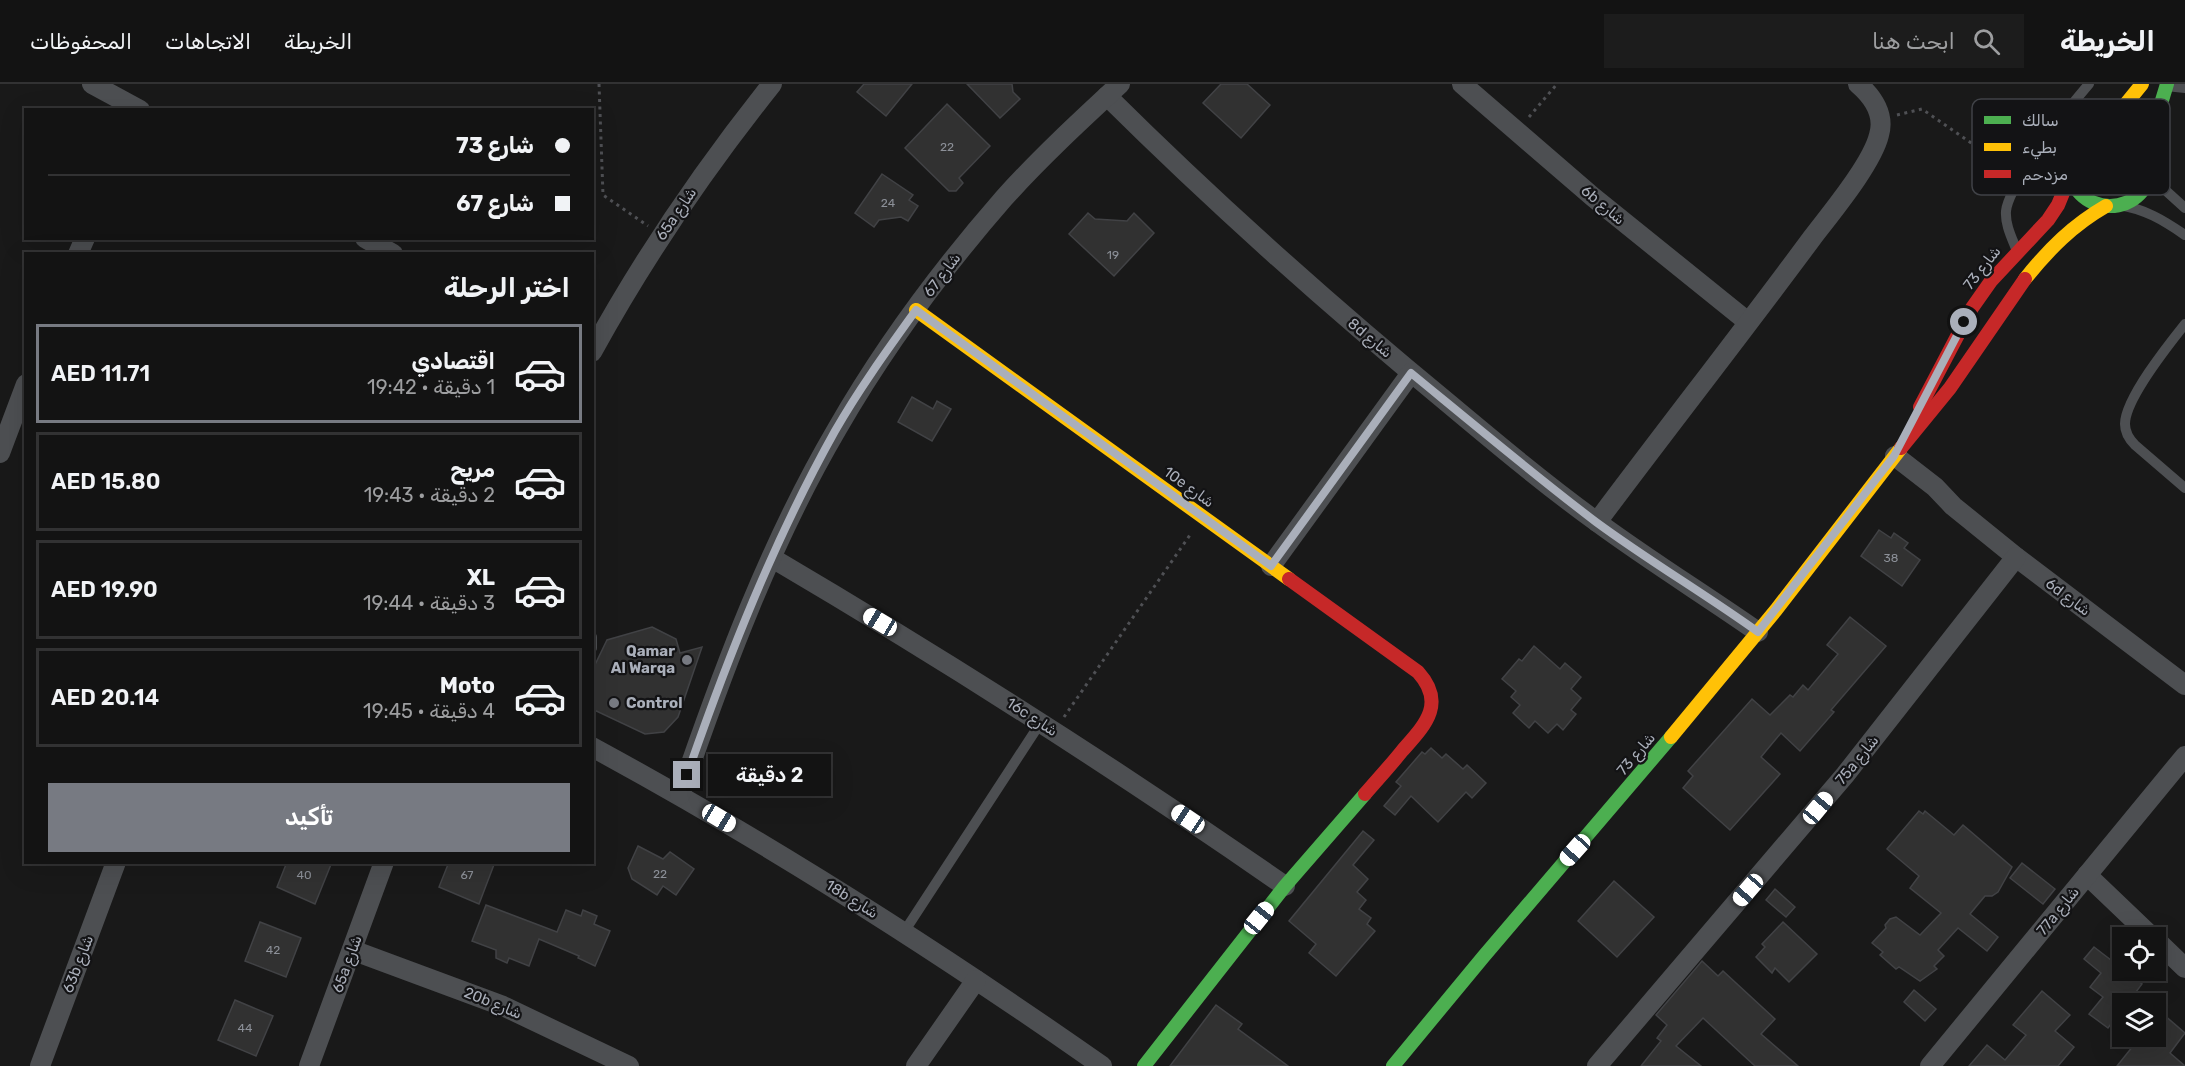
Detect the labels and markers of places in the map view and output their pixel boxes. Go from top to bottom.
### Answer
place label: Qamar Al Warqa [611,642,675,677]
marker: Qamar Al Warqa [680,653,694,667]
place label: Control [626,694,682,712]
marker: Control [607,696,621,710]

